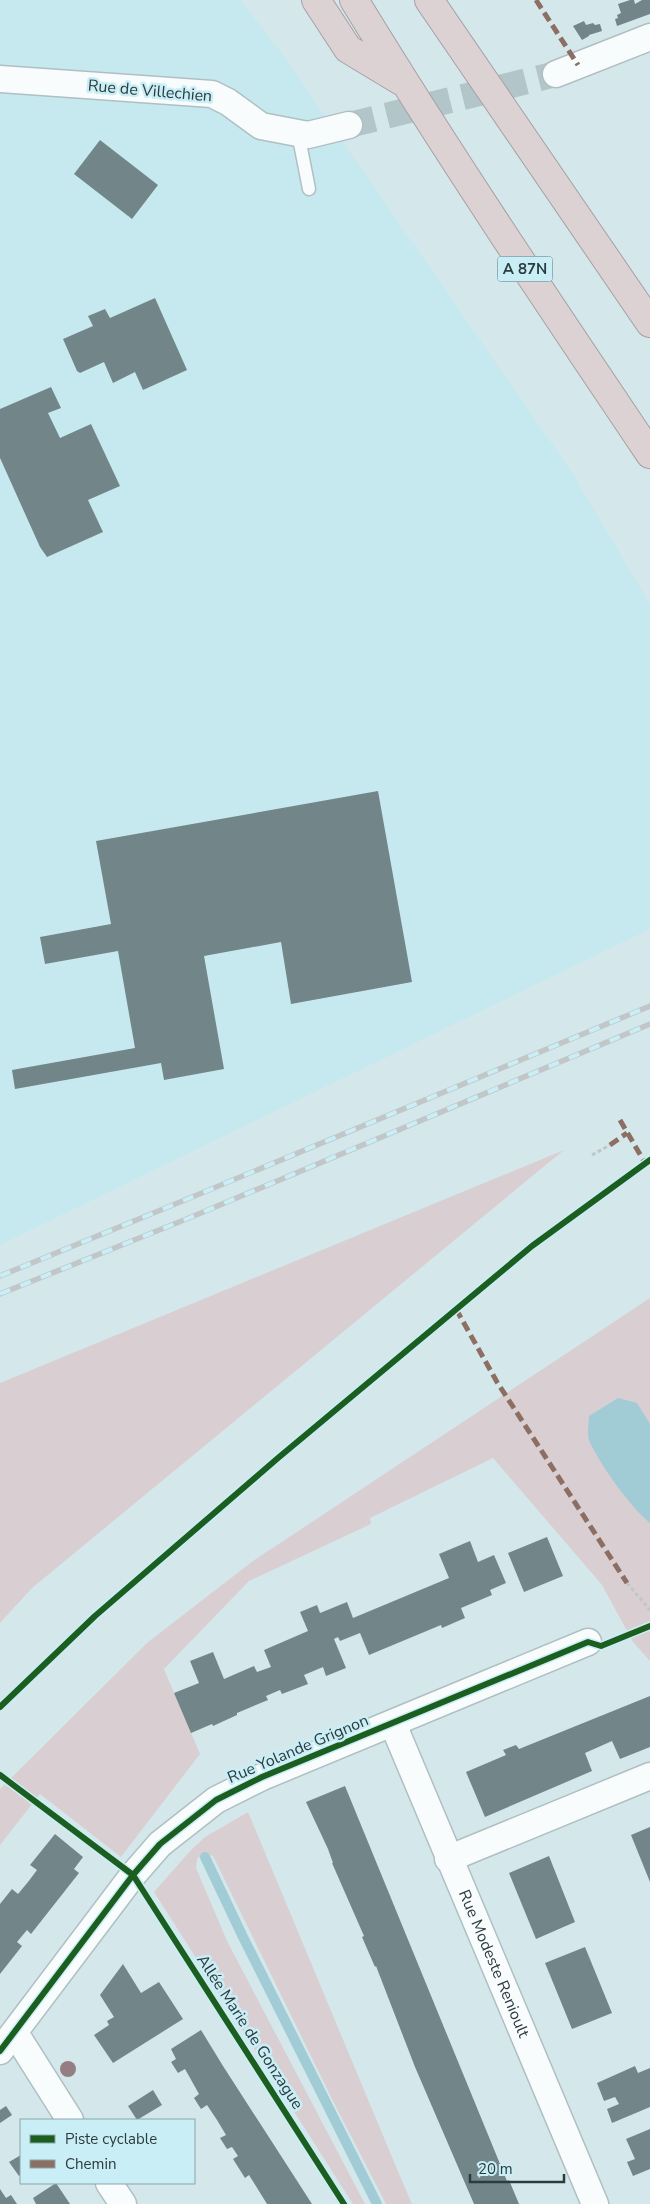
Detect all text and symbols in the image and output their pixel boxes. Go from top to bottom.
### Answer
street label: Rue de Villechien [87,75,213,107]
road number: A 87N [498,256,552,282]
street label: Rue Yolande Grignon [224,1709,372,1789]
street label: Rue Modeste Renioult [453,1886,535,2041]
street label: Allée Marie de Gonzague [192,1950,308,2114]
legend [20,2119,195,2184]
text: Piste cyclable [65,2129,157,2149]
scale bar [470,2152,564,2184]
text: Chemin [65,2154,116,2174]
text: 20 m [478,2159,513,2179]

